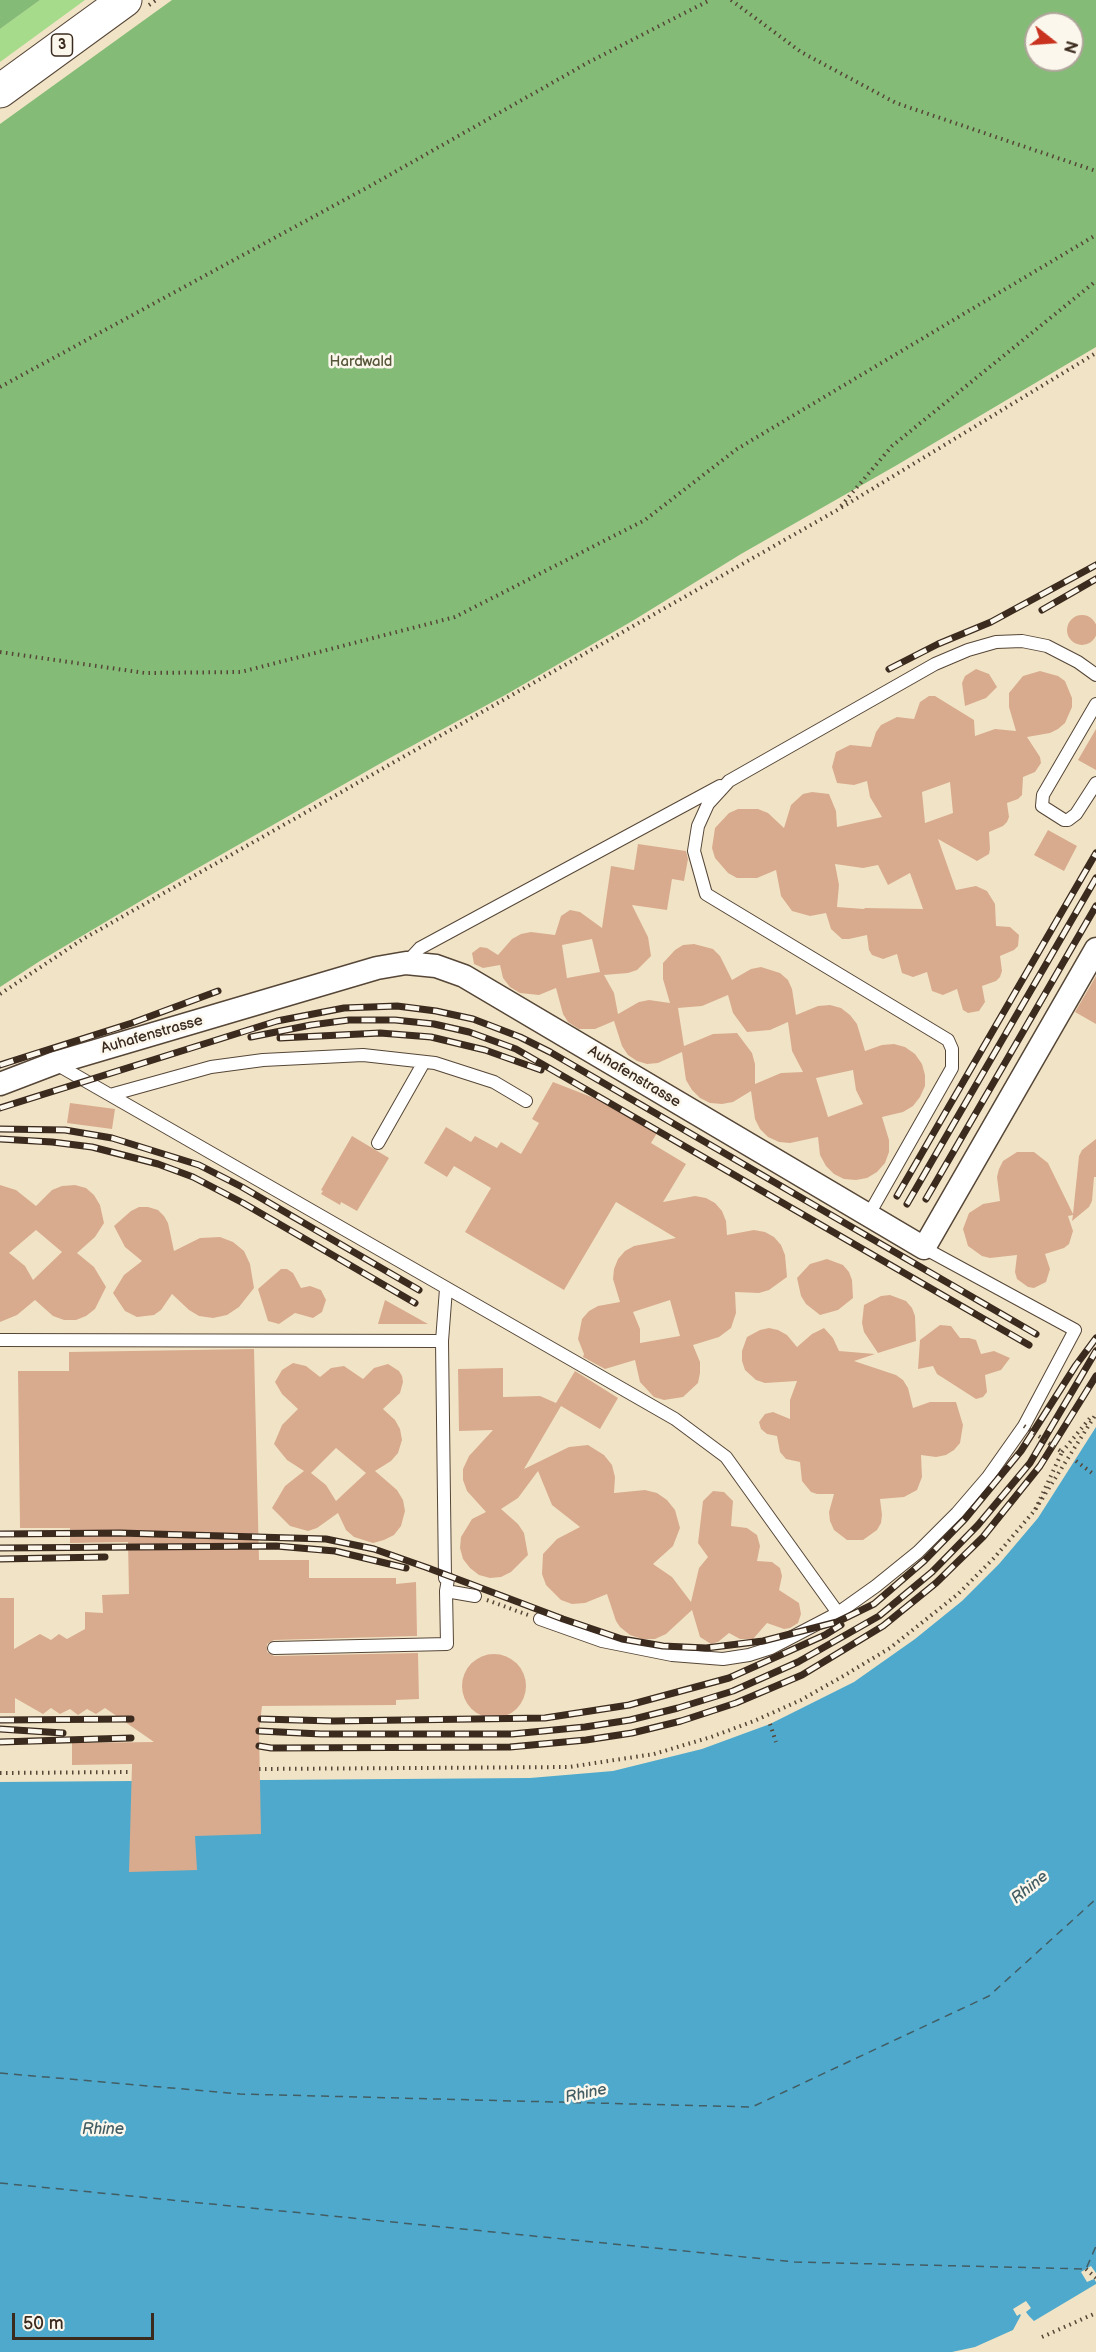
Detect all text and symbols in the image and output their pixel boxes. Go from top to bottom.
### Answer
north arrow [1024,12,1084,72]
road number: 3 [52,34,72,56]
text: N [1059,38,1081,55]
park label: Hardwald [330,353,392,371]
street label: Auhafenstrasse [99,1012,205,1058]
street label: Auhafenstrasse [584,1042,684,1112]
water label: Rhine [1008,1867,1052,1909]
water label: Rhine [563,2080,609,2108]
water label: Rhine [82,2120,124,2140]
scale bar [15,2301,158,2339]
text: 50 m [23,2313,64,2334]

